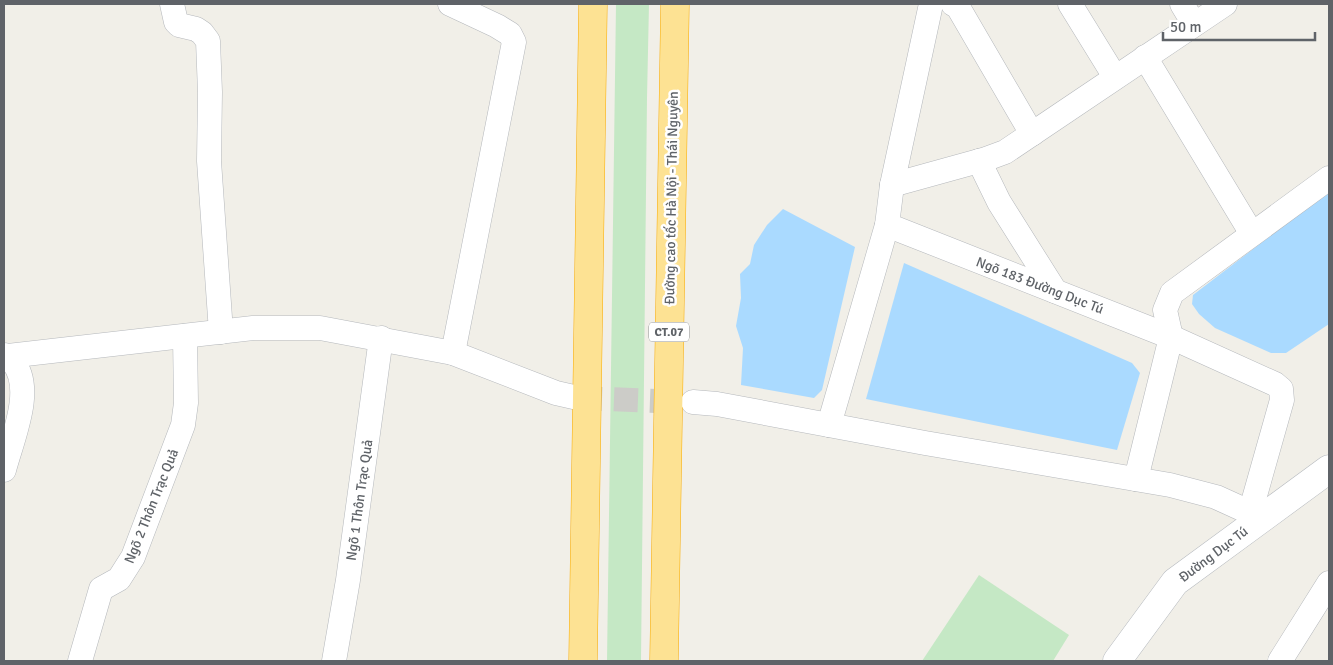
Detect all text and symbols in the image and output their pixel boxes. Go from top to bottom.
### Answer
scale bar [1163,10,1316,42]
text: 50 m [1170,18,1201,36]
street label: Đường cao tốc Hà Nội - Thái Nguyên [661,91,682,305]
street label: Ngõ 183 Đường Dục Tú [974,253,1106,318]
road number: CT.07 [649,322,689,342]
street label: Ngõ 1 Thôn Trạc Quả [343,438,376,562]
street label: Ngõ 2 Thôn Trạc Quả [121,446,182,566]
street label: Đường Dục Tú [1175,523,1251,586]

